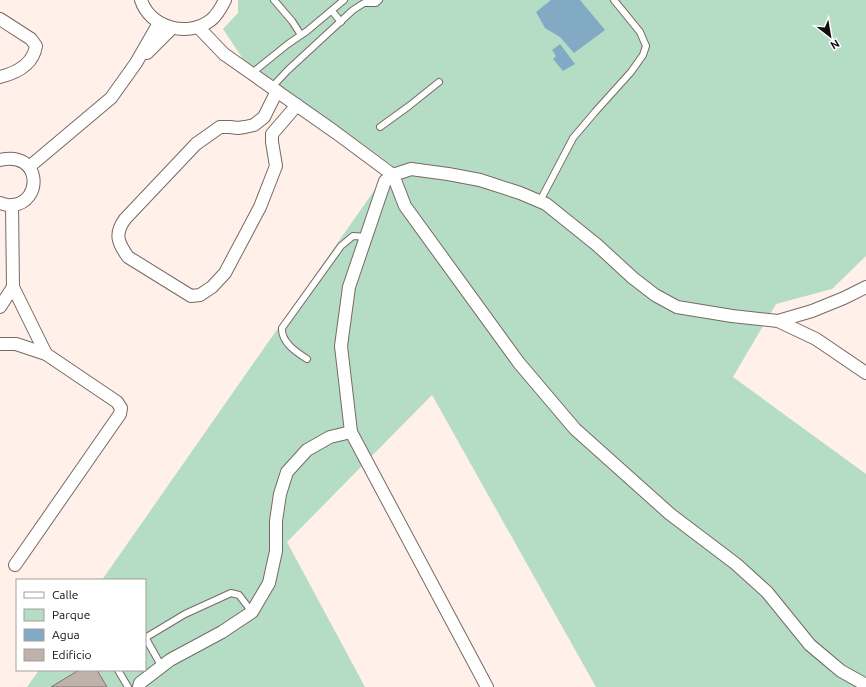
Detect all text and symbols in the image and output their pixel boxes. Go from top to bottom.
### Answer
north arrow [810,16,850,56]
text: N [829,37,842,52]
legend [16,579,146,671]
text: Calle [52,588,78,601]
text: Parque [52,608,90,621]
text: Agua [52,628,80,641]
text: Edificio [52,648,92,661]

